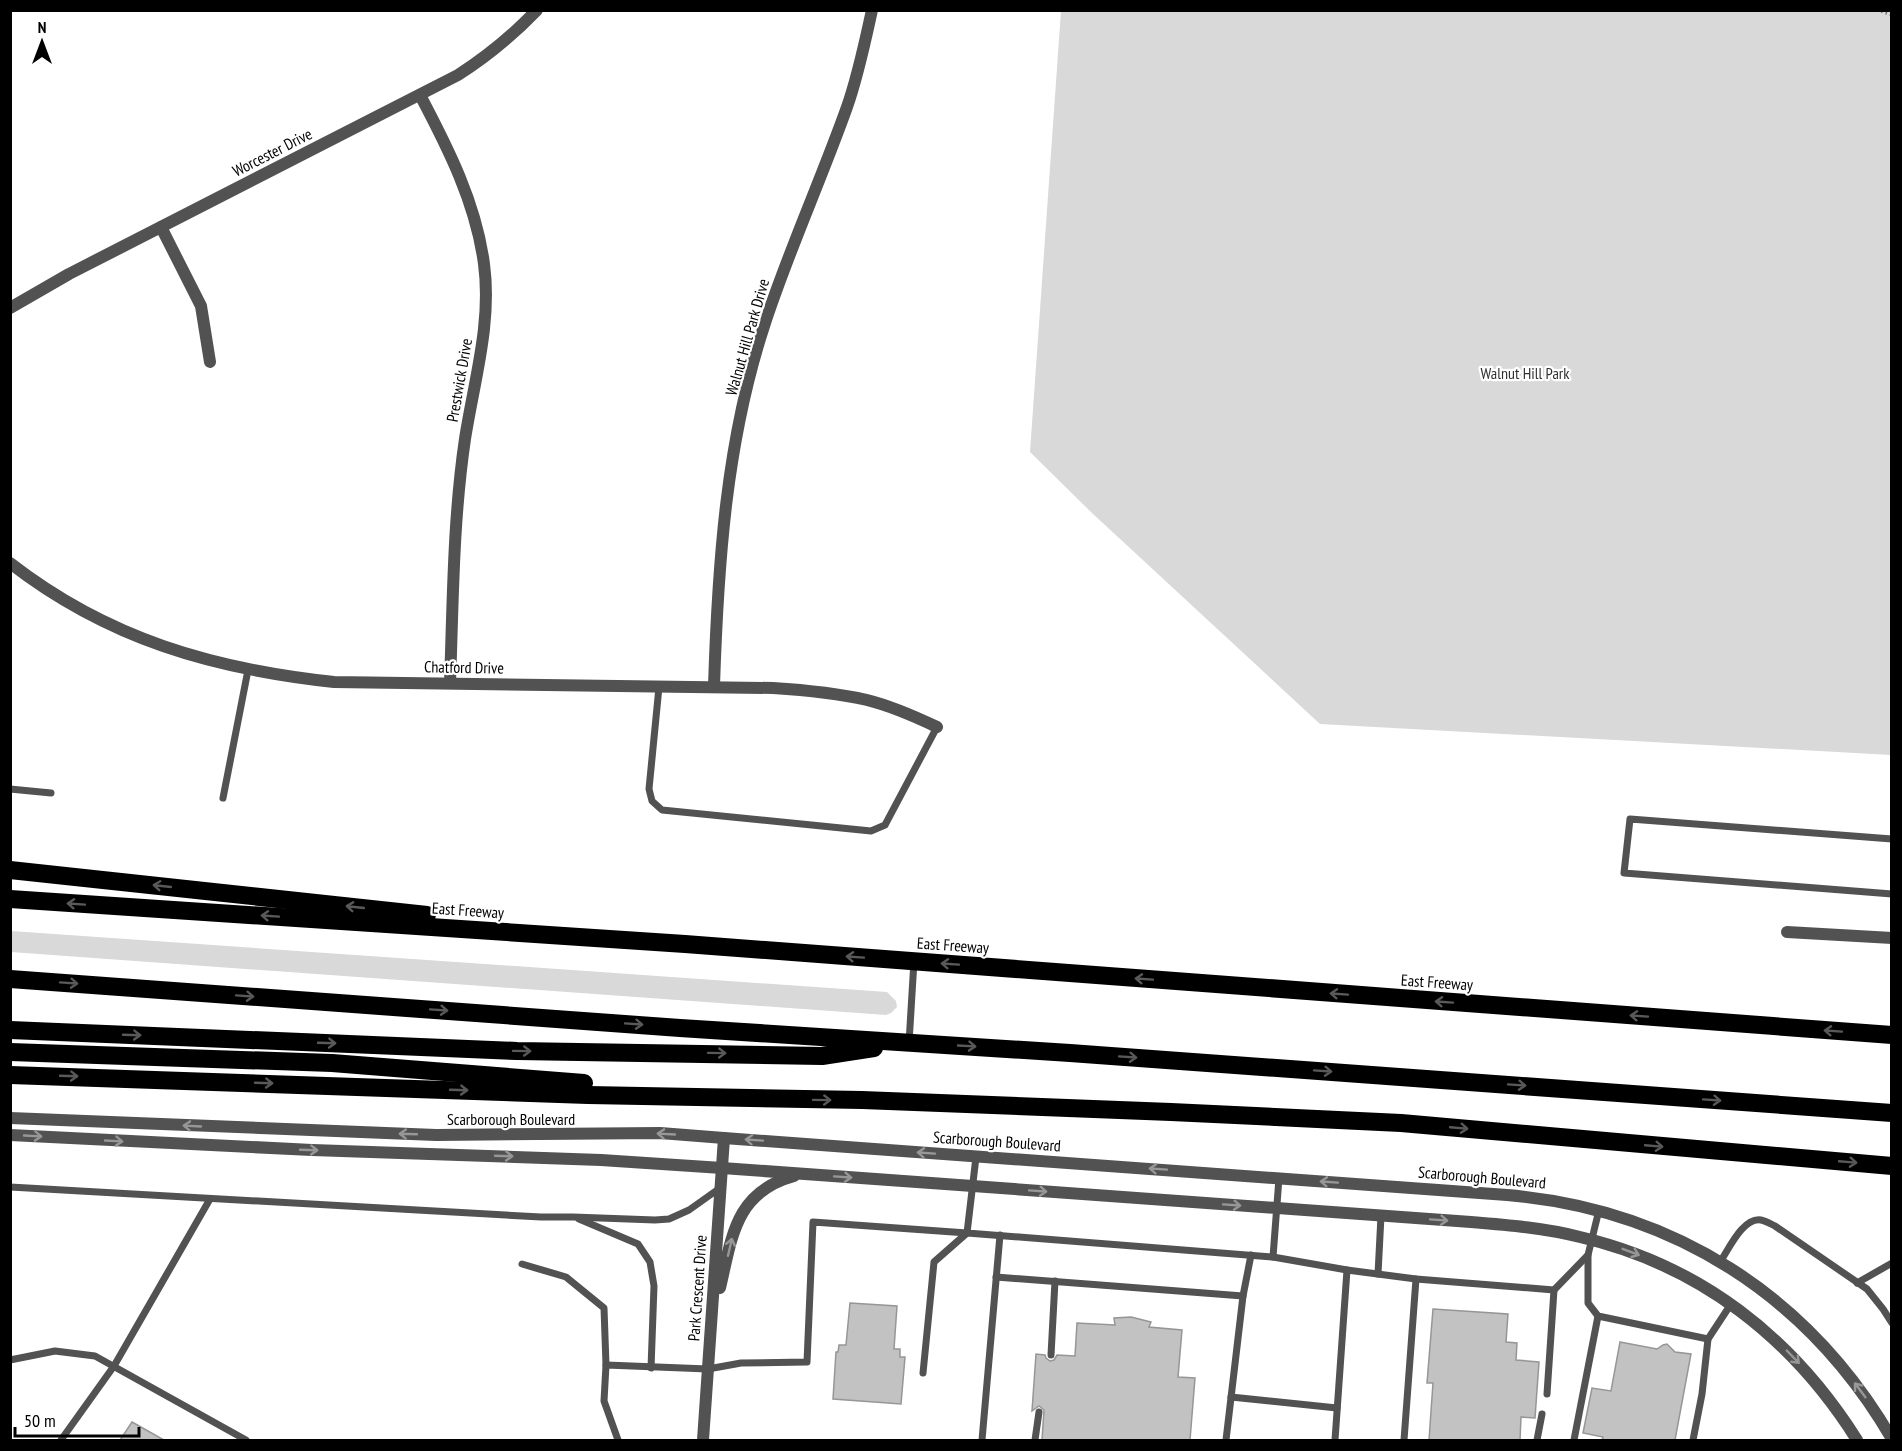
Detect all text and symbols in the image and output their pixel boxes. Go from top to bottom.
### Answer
north arrow [12,12,72,72]
text: N [38,17,46,37]
street label: Worcester Drive [229,123,315,181]
street label: Walnut Hill Park Drive [721,276,773,398]
street label: Prestwick Drive [442,337,476,423]
park label: Walnut Hill Park [1481,363,1570,383]
street label: Chatford Drive [424,656,504,678]
one-way arrow [152,880,172,891]
one-way arrow [66,898,86,909]
street label: East Freeway [431,898,505,922]
one-way arrow [346,901,366,912]
one-way arrow [261,911,281,922]
street label: East Freeway [916,933,990,957]
one-way arrow [846,951,866,962]
one-way arrow [941,958,960,969]
street label: East Freeway [1400,970,1474,994]
one-way arrow [1135,973,1155,984]
one-way arrow [58,978,78,989]
one-way arrow [1329,988,1349,999]
one-way arrow [234,990,254,1001]
one-way arrow [1435,996,1455,1007]
one-way arrow [429,1005,449,1016]
one-way arrow [1629,1011,1649,1022]
one-way arrow [623,1019,643,1030]
one-way arrow [1824,1025,1844,1036]
one-way arrow [121,1029,141,1040]
one-way arrow [316,1037,336,1048]
one-way arrow [957,1041,976,1052]
one-way arrow [511,1045,531,1056]
one-way arrow [706,1047,726,1059]
one-way arrow [1118,1052,1138,1063]
one-way arrow [1312,1066,1332,1077]
one-way arrow [58,1071,78,1082]
one-way arrow [253,1077,273,1089]
one-way arrow [1507,1080,1527,1091]
one-way arrow [448,1084,468,1095]
one-way arrow [811,1094,831,1106]
one-way arrow [1701,1094,1721,1105]
street label: Scarborough Boulevard [447,1109,575,1129]
one-way arrow [183,1120,202,1131]
one-way arrow [1449,1123,1469,1134]
street label: Scarborough Boulevard [932,1127,1062,1155]
one-way arrow [398,1129,418,1140]
one-way arrow [656,1129,676,1140]
one-way arrow [23,1131,42,1142]
one-way arrow [744,1135,764,1146]
one-way arrow [103,1136,123,1147]
one-way arrow [1643,1140,1663,1151]
one-way arrow [298,1145,318,1156]
one-way arrow [916,1147,936,1158]
one-way arrow [493,1150,513,1161]
one-way arrow [1837,1157,1857,1168]
street label: Scarborough Boulevard [1417,1161,1547,1193]
one-way arrow [1149,1163,1169,1174]
one-way arrow [833,1172,853,1183]
one-way arrow [1320,1176,1340,1187]
one-way arrow [1027,1186,1047,1197]
one-way arrow [1222,1200,1242,1211]
one-way arrow [1429,1215,1449,1226]
street label: Park Crescent Drive [683,1234,711,1342]
one-way arrow [724,1238,736,1257]
one-way arrow [1621,1247,1640,1258]
one-way arrow [1786,1349,1800,1364]
one-way arrow [1854,1382,1866,1398]
scale bar [15,1400,140,1438]
text: 50 m [24,1409,56,1432]

